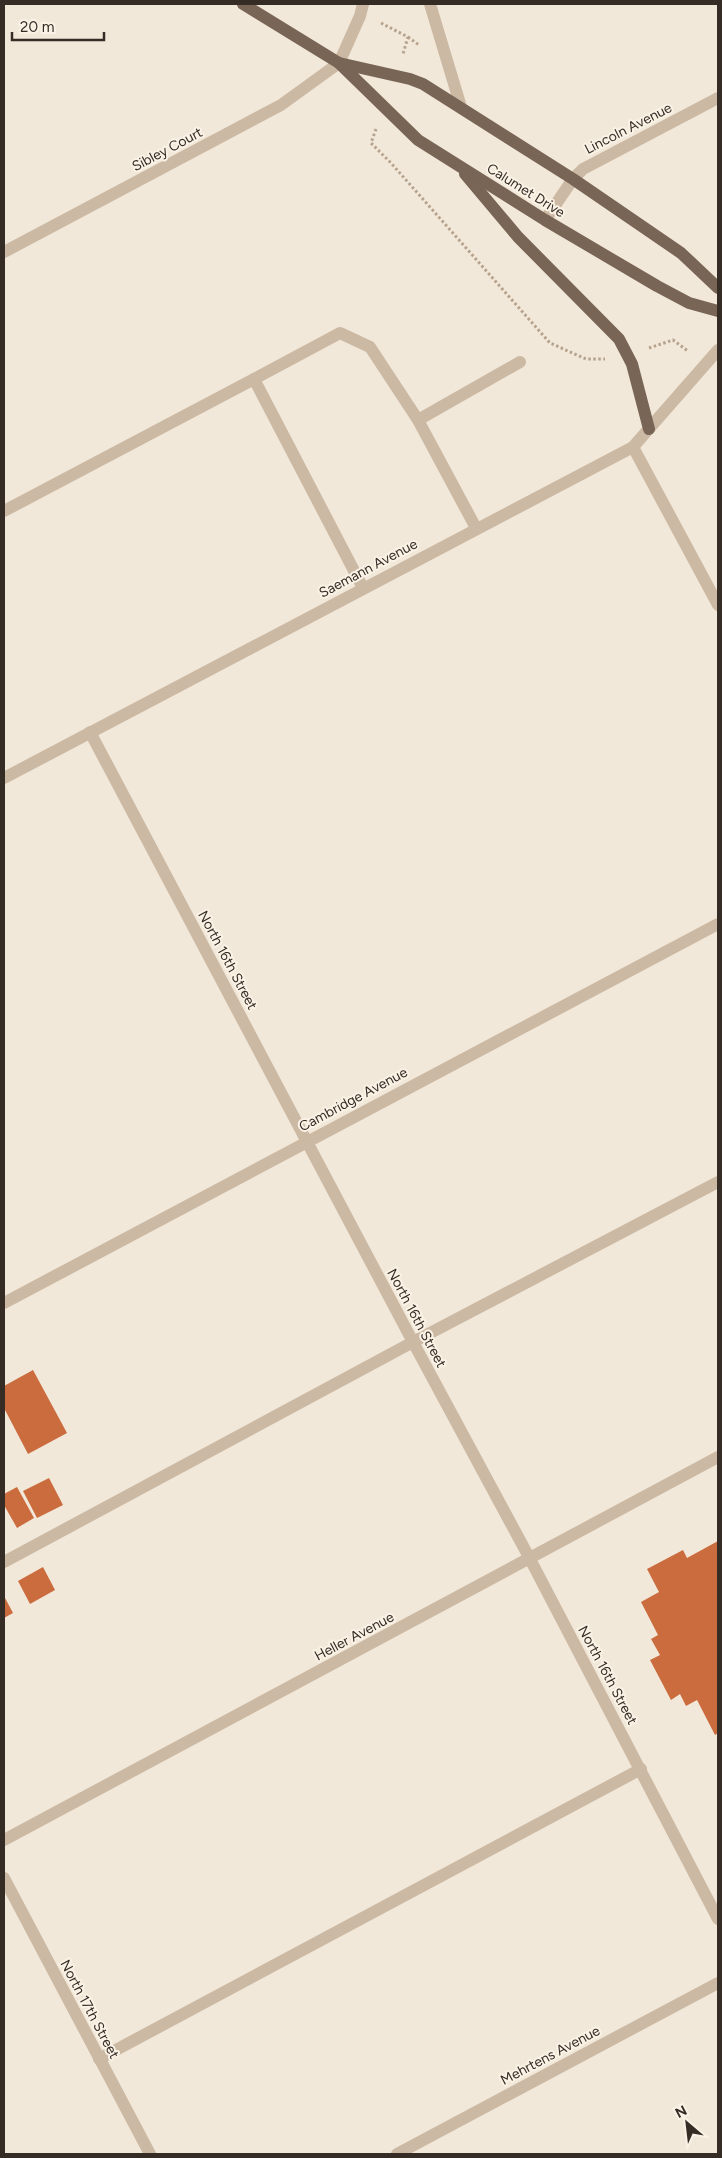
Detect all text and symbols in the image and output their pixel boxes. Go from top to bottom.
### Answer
scale bar [12,10,105,42]
text: 20 m [20,18,54,36]
street label: Lincoln Avenue [582,99,675,158]
street label: Sibley Court [129,124,205,175]
street label: Calumet Drive [484,160,568,221]
street label: Saemann Avenue [316,535,421,601]
street label: North 16th Street [194,908,261,1013]
street label: Cambridge Avenue [296,1064,411,1135]
street label: North 16th Street [383,1266,450,1371]
street label: Heller Avenue [312,1608,397,1664]
street label: North 16th Street [574,1623,641,1728]
street label: North 17th Street [56,1957,123,2061]
street label: Mehrtens Avenue [498,2022,603,2089]
north arrow [662,2098,712,2148]
text: N [672,2102,690,2122]

